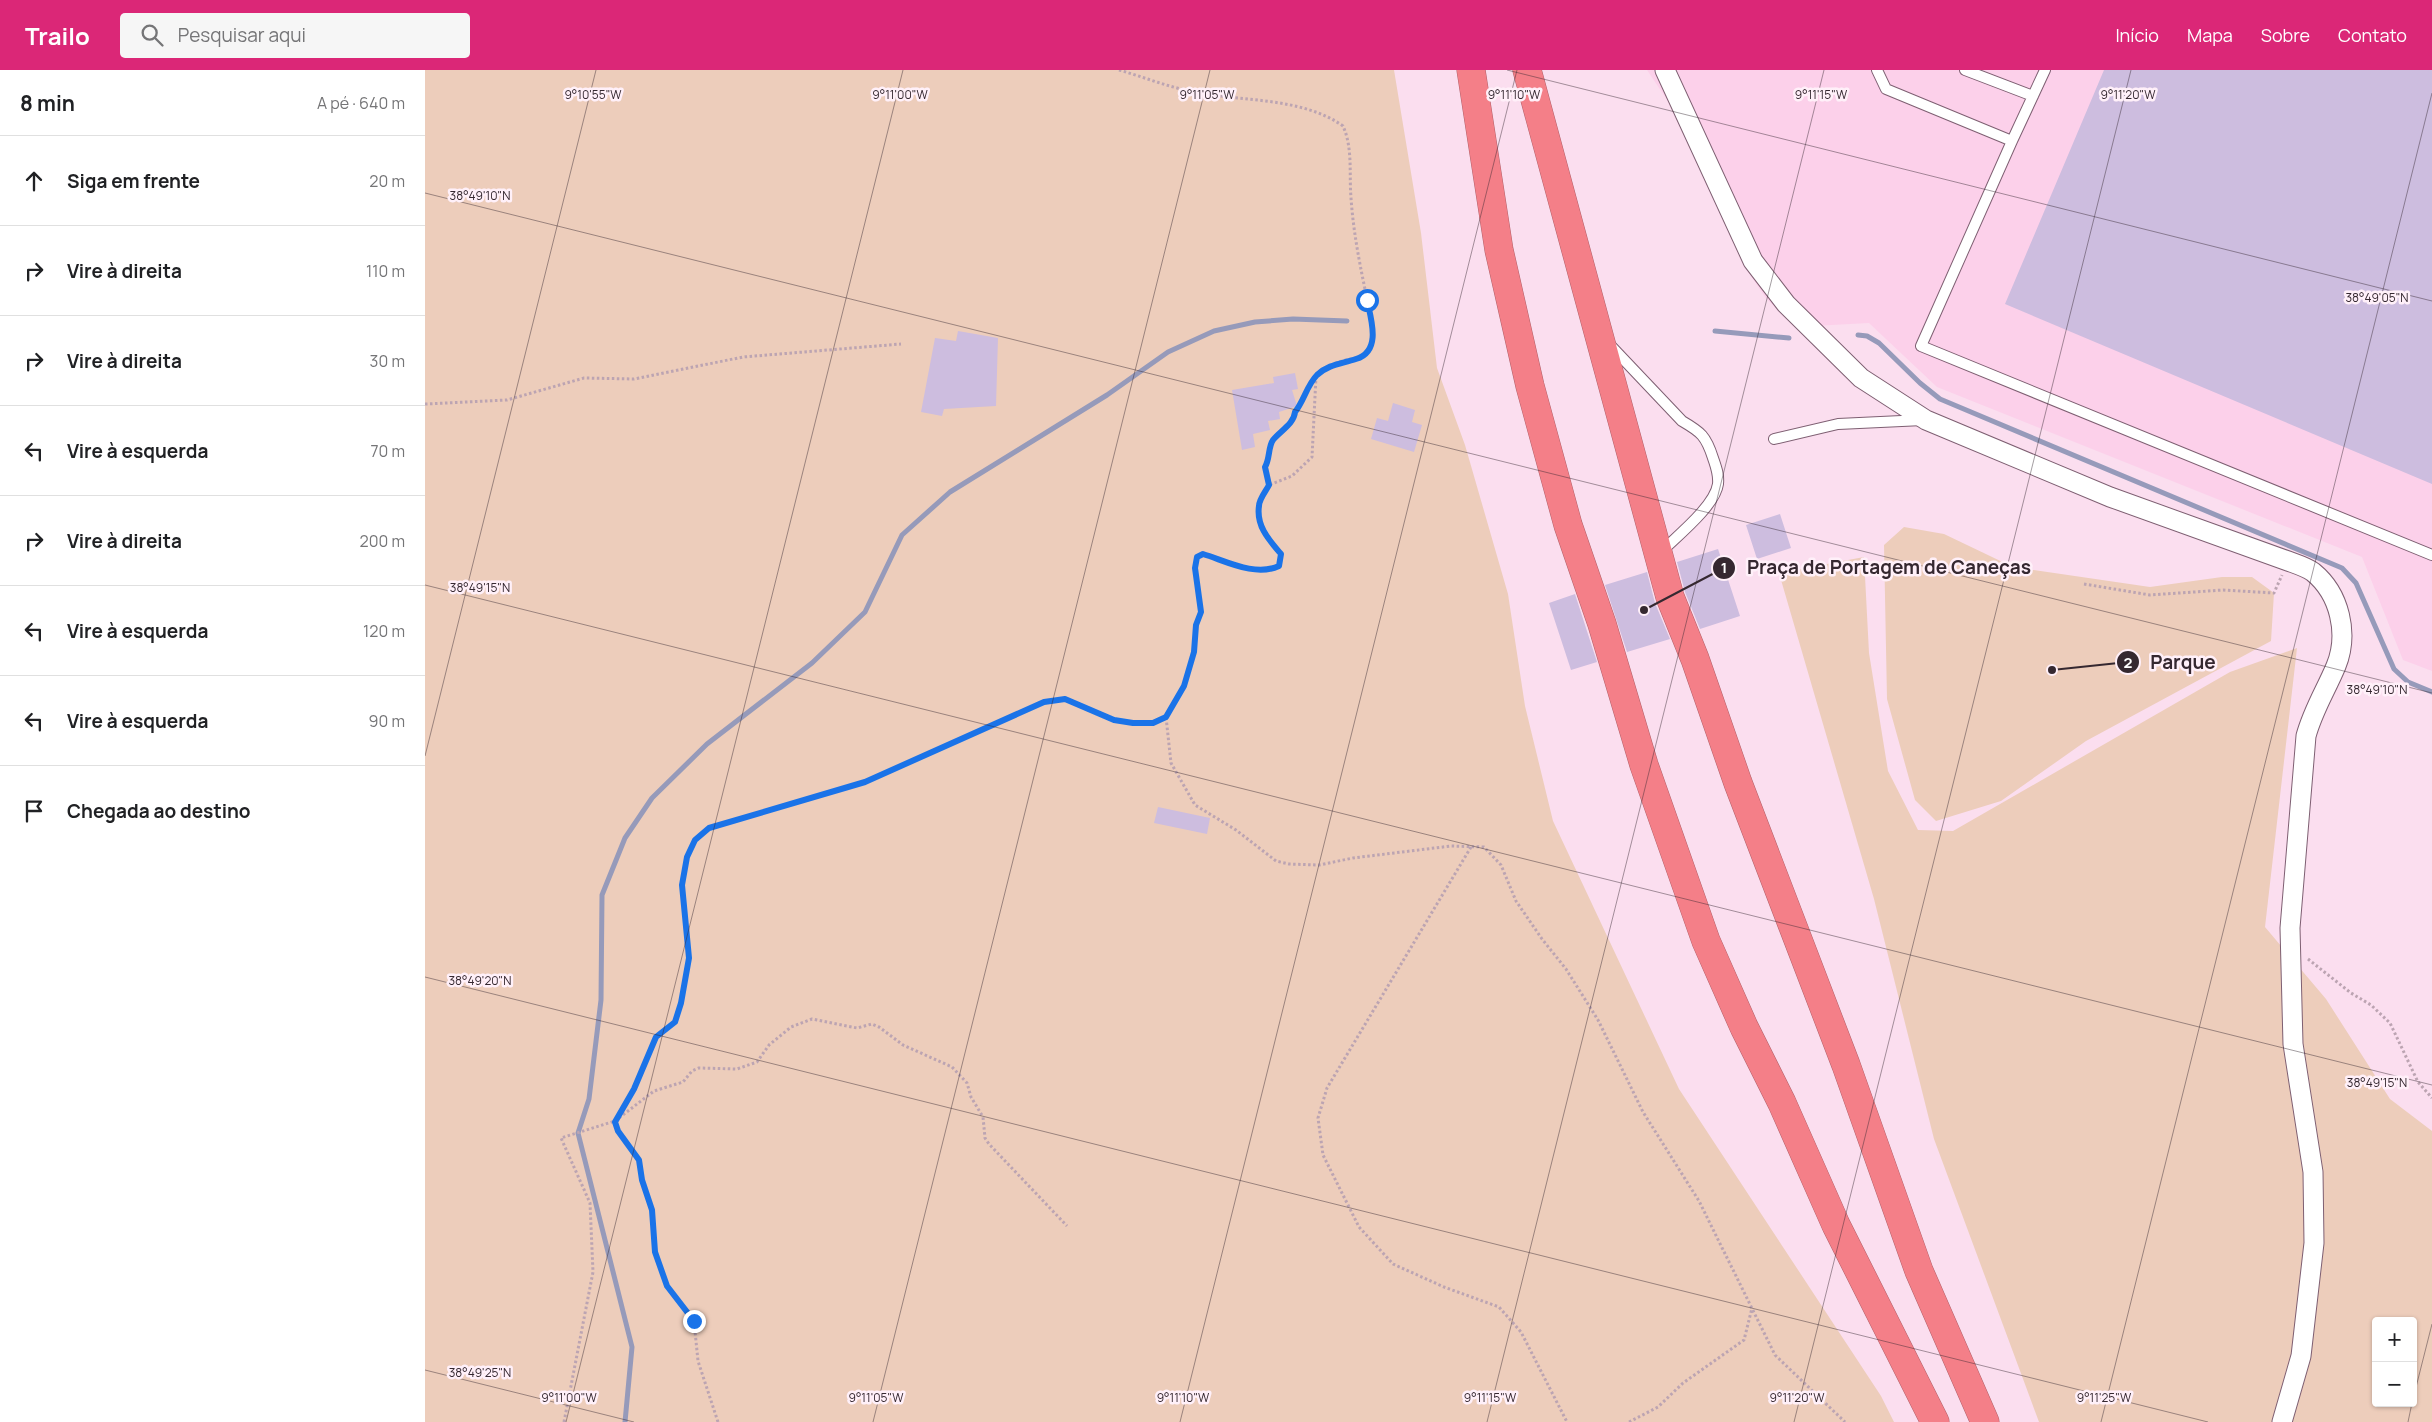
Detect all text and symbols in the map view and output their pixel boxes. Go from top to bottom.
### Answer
search box [120,13,470,58]
text: Trailo [25,19,90,52]
icon: search [138,21,166,49]
text: Pesquisar aqui [178,22,306,48]
text: Início [2115,23,2159,47]
text: Mapa [2187,23,2233,47]
text: Sobre [2261,23,2310,47]
text: Contato [2338,23,2407,47]
text: 9°10'55"W [564,86,622,103]
text: 9°11'00"W [872,86,928,103]
text: 9°11'05"W [1180,86,1235,103]
text: 9°11'10"W [1488,86,1541,103]
text: 9°11'15"W [1795,86,1848,103]
text: 9°11'20"W [2101,86,2156,103]
text: 8 min [20,89,75,117]
text: A pé · 640 m [317,92,405,114]
icon: ahead [20,167,48,195]
text: Siga em frente [67,168,200,194]
text: 20 m [369,170,405,192]
text: 38°49'10"N [450,187,510,204]
icon: right [20,257,48,285]
text: Vire à direita [67,258,182,284]
text: 110 m [366,260,405,282]
route start [1356,289,1379,312]
text: 38°49'05"N [2345,289,2409,306]
icon: right [20,347,48,375]
text: Vire à direita [67,348,182,374]
text: 30 m [370,350,405,372]
icon: left [20,437,48,465]
text: Vire à esquerda [67,438,208,464]
text: 70 m [370,440,405,462]
icon: right [20,527,48,555]
text: Vire à direita [67,528,182,554]
text: 200 m [360,530,405,552]
callout: Praça de Portagem de Caneças [1712,551,2041,585]
text: Praça de Portagem de Caneças [1747,554,2031,580]
text: 1 [1721,557,1727,578]
text: 38°49'15"N [450,579,510,596]
icon: left [20,617,48,645]
text: Vire à esquerda [67,618,208,644]
text: 120 m [363,620,405,642]
callout: Parque [2115,645,2226,679]
text: Parque [2150,649,2216,675]
text: 2 [2124,652,2133,673]
text: 38°49'10"N [2347,681,2407,698]
icon: left [20,707,48,735]
text: Vire à esquerda [67,708,208,734]
text: 90 m [369,710,405,732]
icon: arrive [20,797,48,825]
text: Chegada ao destino [67,798,250,824]
text: 38°49'20"N [448,972,512,989]
text: 38°49'15"N [2347,1074,2407,1091]
route end [683,1310,706,1333]
map controls [2372,1317,2417,1407]
button: + [2372,1317,2417,1362]
button: − [2372,1362,2417,1407]
text: 38°49'25"N [449,1364,511,1381]
text: 9°11'00"W [541,1389,597,1406]
text: 9°11'05"W [849,1389,904,1406]
text: 9°11'10"W [1157,1389,1210,1406]
text: 9°11'15"W [1464,1389,1517,1406]
text: 9°11'20"W [1770,1389,1825,1406]
text: 9°11'25"W [2077,1389,2132,1406]

